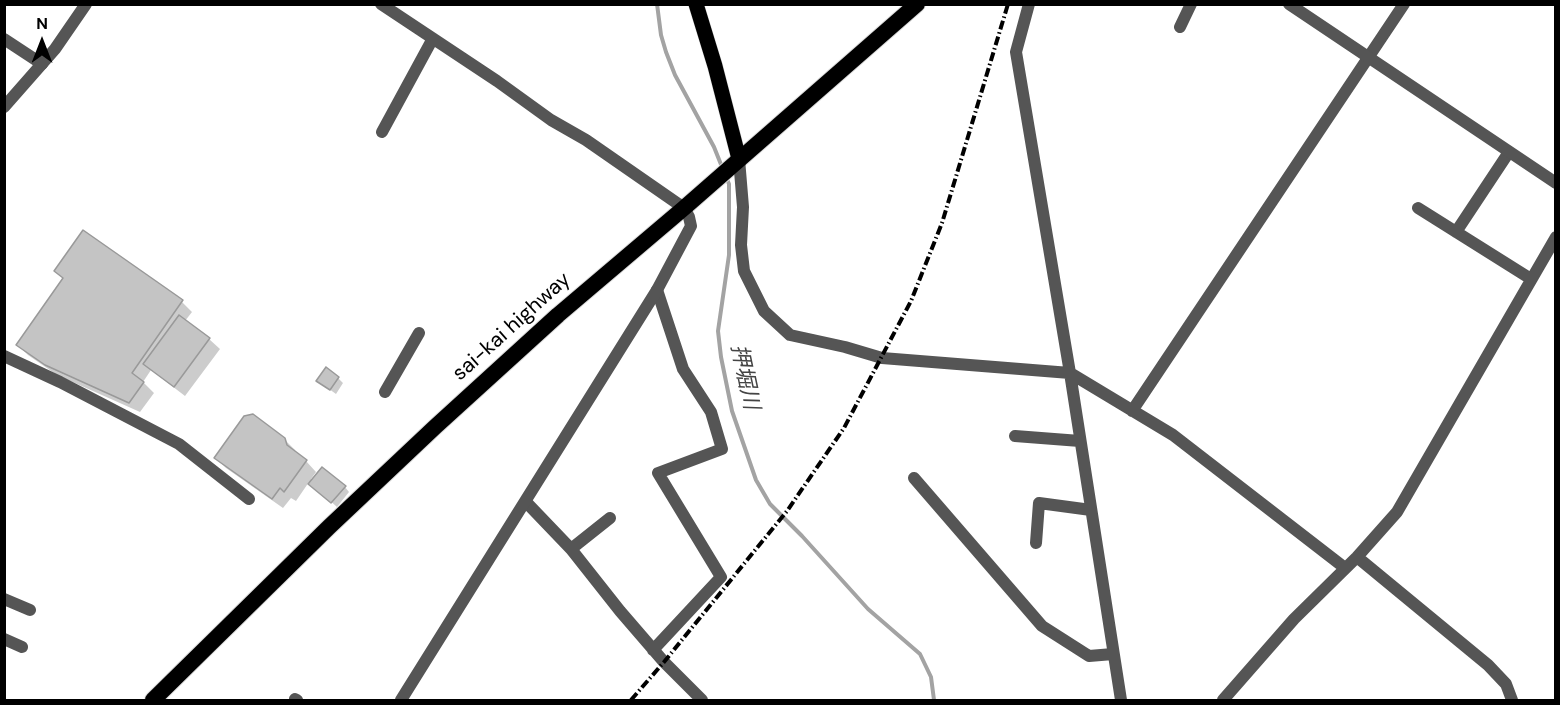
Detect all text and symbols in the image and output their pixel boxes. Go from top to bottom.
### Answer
north arrow [12,12,72,72]
text: N [36,13,48,34]
street label: sai-kai highway [448,267,576,387]
water label: 押堀川 [724,342,764,412]

